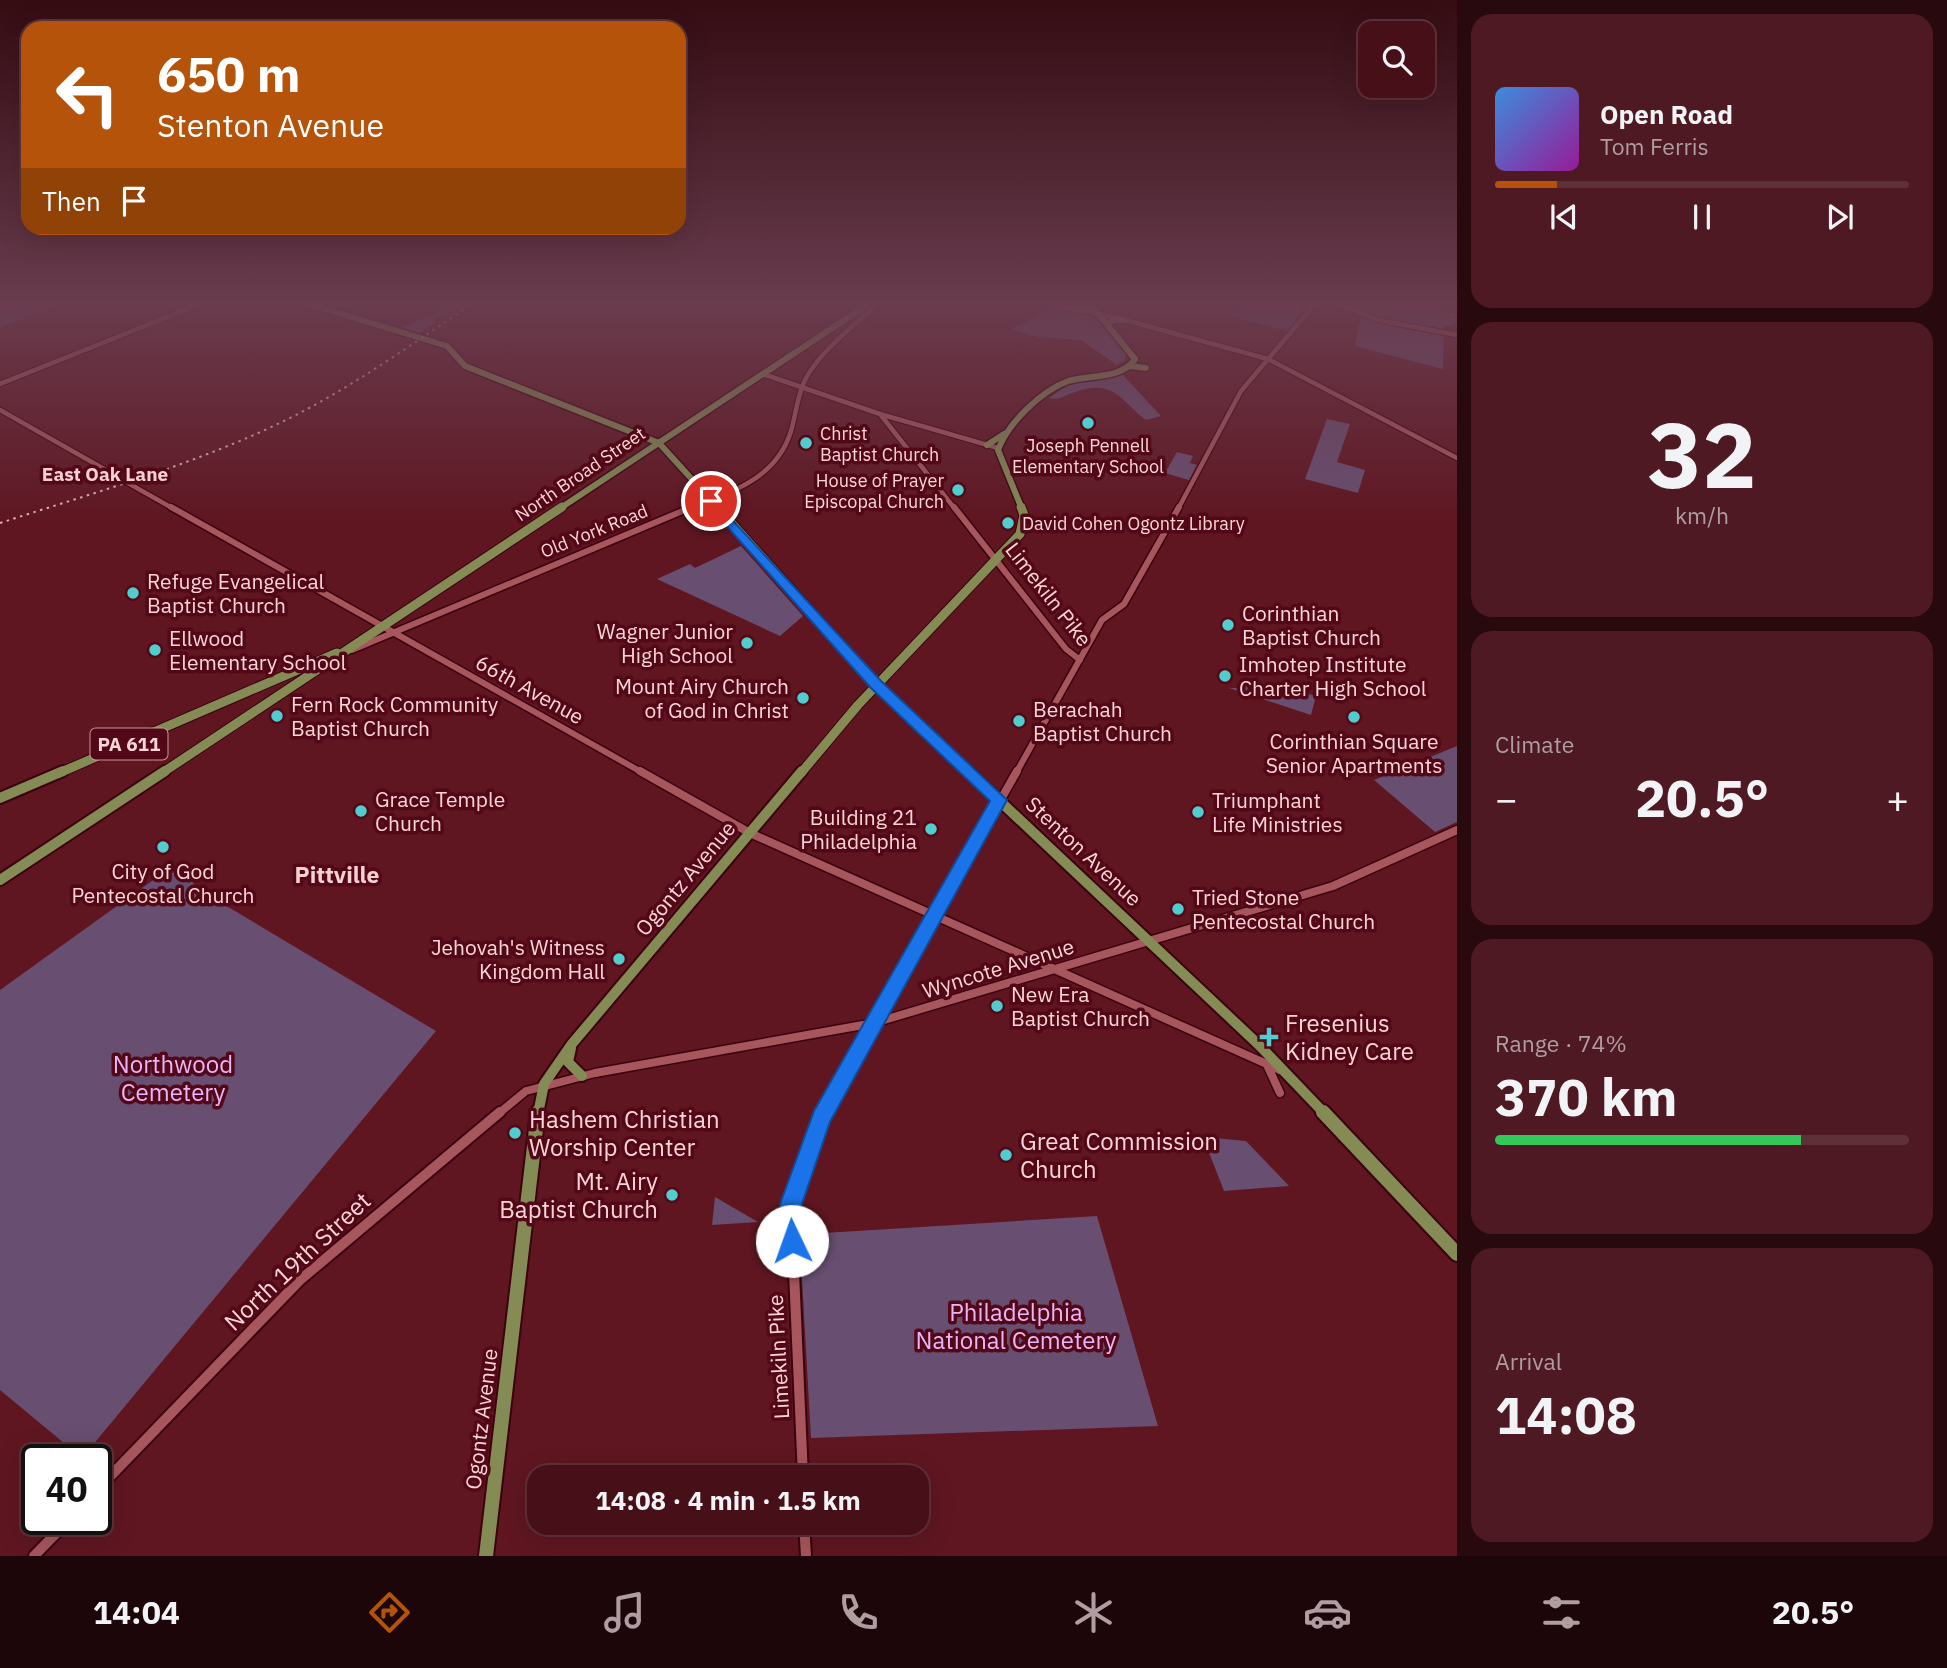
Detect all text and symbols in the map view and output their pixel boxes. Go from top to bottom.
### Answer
map controls [1358,21,1435,98]
button: search [1358,21,1435,98]
text: 650 m [157,42,301,105]
icon: left [42,49,133,140]
text: Open Road [1600,97,1733,131]
text: Stenton Avenue [157,104,384,146]
text: Tom Ferris [1600,131,1709,161]
icon: arrive [115,182,153,220]
text: Then [42,184,101,218]
icon: previous [1545,198,1583,236]
icon: pause [1683,198,1721,236]
icon: next [1821,198,1859,236]
text: 32 [1647,395,1757,513]
marker: Joseph Pennell Elementary School [1080,415,1096,431]
street label: North Broad Street [510,422,650,526]
place label: Christ Baptist Church [820,422,939,466]
place label: Joseph Pennell Elementary School [1012,434,1164,478]
marker: Christ Baptist Church [798,435,814,451]
district label: East Oak Lane [42,462,168,486]
place label: House of Prayer Episcopal Church [804,469,944,513]
pin [681,471,741,531]
icon: arrive [692,482,730,520]
marker: House of Prayer Episcopal Church [950,482,966,498]
street label: Old York Road [537,499,651,563]
text: km/h [1675,500,1729,530]
place label: David Cohen Ogontz Library [1022,512,1245,535]
marker: David Cohen Ogontz Library [1000,515,1016,531]
street label: Limekiln Pike [1000,536,1098,652]
place label: Refuge Evangelical Baptist Church [147,567,325,619]
marker: Refuge Evangelical Baptist Church [125,585,141,601]
place label: Corinthian Baptist Church [1242,599,1381,651]
place label: Wagner Junior High School [597,617,733,669]
marker: Corinthian Baptist Church [1220,617,1236,633]
place label: Ellwood Elementary School [169,624,346,676]
marker: Wagner Junior High School [739,635,755,651]
marker: Ellwood Elementary School [147,642,163,658]
street label: 66th Avenue [471,648,589,730]
place label: Imhotep Institute Charter High School [1239,650,1427,702]
marker: Imhotep Institute Charter High School [1217,668,1233,684]
place label: Mount Airy Church of God in Christ [615,672,789,724]
place label: Fern Rock Community Baptist Church [291,690,499,742]
marker: Mount Airy Church of God in Christ [795,690,811,706]
place label: Berachah Baptist Church [1033,695,1172,747]
marker: Fern Rock Community Baptist Church [269,708,285,724]
marker: Corinthian Square Senior Apartments [1346,709,1362,725]
marker: Berachah Baptist Church [1011,713,1027,729]
place label: Corinthian Square Senior Apartments [1266,727,1442,779]
road number: PA 611 [90,729,168,760]
text: Climate [1495,729,1574,759]
text: 20.5° [1635,764,1769,831]
text: − [1495,774,1518,823]
text: + [1886,774,1909,823]
place label: Grace Temple Church [375,785,505,837]
place label: Triumphant Life Ministries [1212,786,1343,838]
street label: Stenton Avenue [1020,790,1148,912]
marker: Grace Temple Church [353,803,369,819]
place label: Building 21 Philadelphia [800,803,917,855]
marker: Triumphant Life Ministries [1190,804,1206,820]
street label: Ogontz Avenue [629,815,741,941]
marker: Building 21 Philadelphia [923,821,939,837]
marker: City of God Pentecostal Church [155,839,171,855]
place label: City of God Pentecostal Church [71,857,255,909]
district label: Pittville [295,859,379,889]
place label: Tried Stone Pentecostal Church [1192,883,1375,935]
marker: Tried Stone Pentecostal Church [1170,901,1186,917]
street label: Wyncote Avenue [919,932,1077,1004]
place label: Jehovah's Witness Kingdom Hall [431,933,605,985]
marker: Jehovah's Witness Kingdom Hall [611,951,627,967]
place label: New Era Baptist Church [1011,980,1150,1032]
marker: New Era Baptist Church [989,998,1005,1014]
place label: Fresenius Kidney Care [1285,1007,1414,1067]
marker: Fresenius Kidney Care [1259,1027,1279,1047]
text: Range · 74% [1495,1028,1627,1058]
park label: Northwood Cemetery [113,1048,233,1108]
text: 370 km [1495,1063,1677,1130]
place label: Hashem Christian Worship Center [529,1103,720,1163]
marker: Hashem Christian Worship Center [507,1125,523,1141]
place label: Great Commission Church [1020,1125,1218,1185]
marker: Great Commission Church [998,1147,1014,1163]
place label: Mt. Airy Baptist Church [499,1165,658,1225]
street label: North 19th Street [217,1185,377,1337]
marker: Mt. Airy Baptist Church [664,1187,680,1203]
position arrow [755,1204,829,1278]
street label: Limekiln Pike [761,1294,795,1420]
park label: Philadelphia National Cemetery [915,1296,1117,1356]
text: Arrival [1495,1346,1562,1376]
street label: Ogontz Avenue [458,1347,504,1491]
text: 14:08 [1495,1381,1637,1448]
speed limit sign: 40 [21,1444,112,1535]
text: 14:08 · 4 min · 1.5 km [595,1483,861,1517]
icon: directions [365,1588,414,1637]
icon: music [600,1588,649,1637]
icon: phone [834,1588,883,1637]
icon: climate [1069,1588,1118,1637]
icon: car [1303,1588,1352,1637]
icon: filters [1537,1588,1586,1637]
text: 14:04 [93,1591,180,1633]
text: 20.5° [1772,1591,1854,1633]

